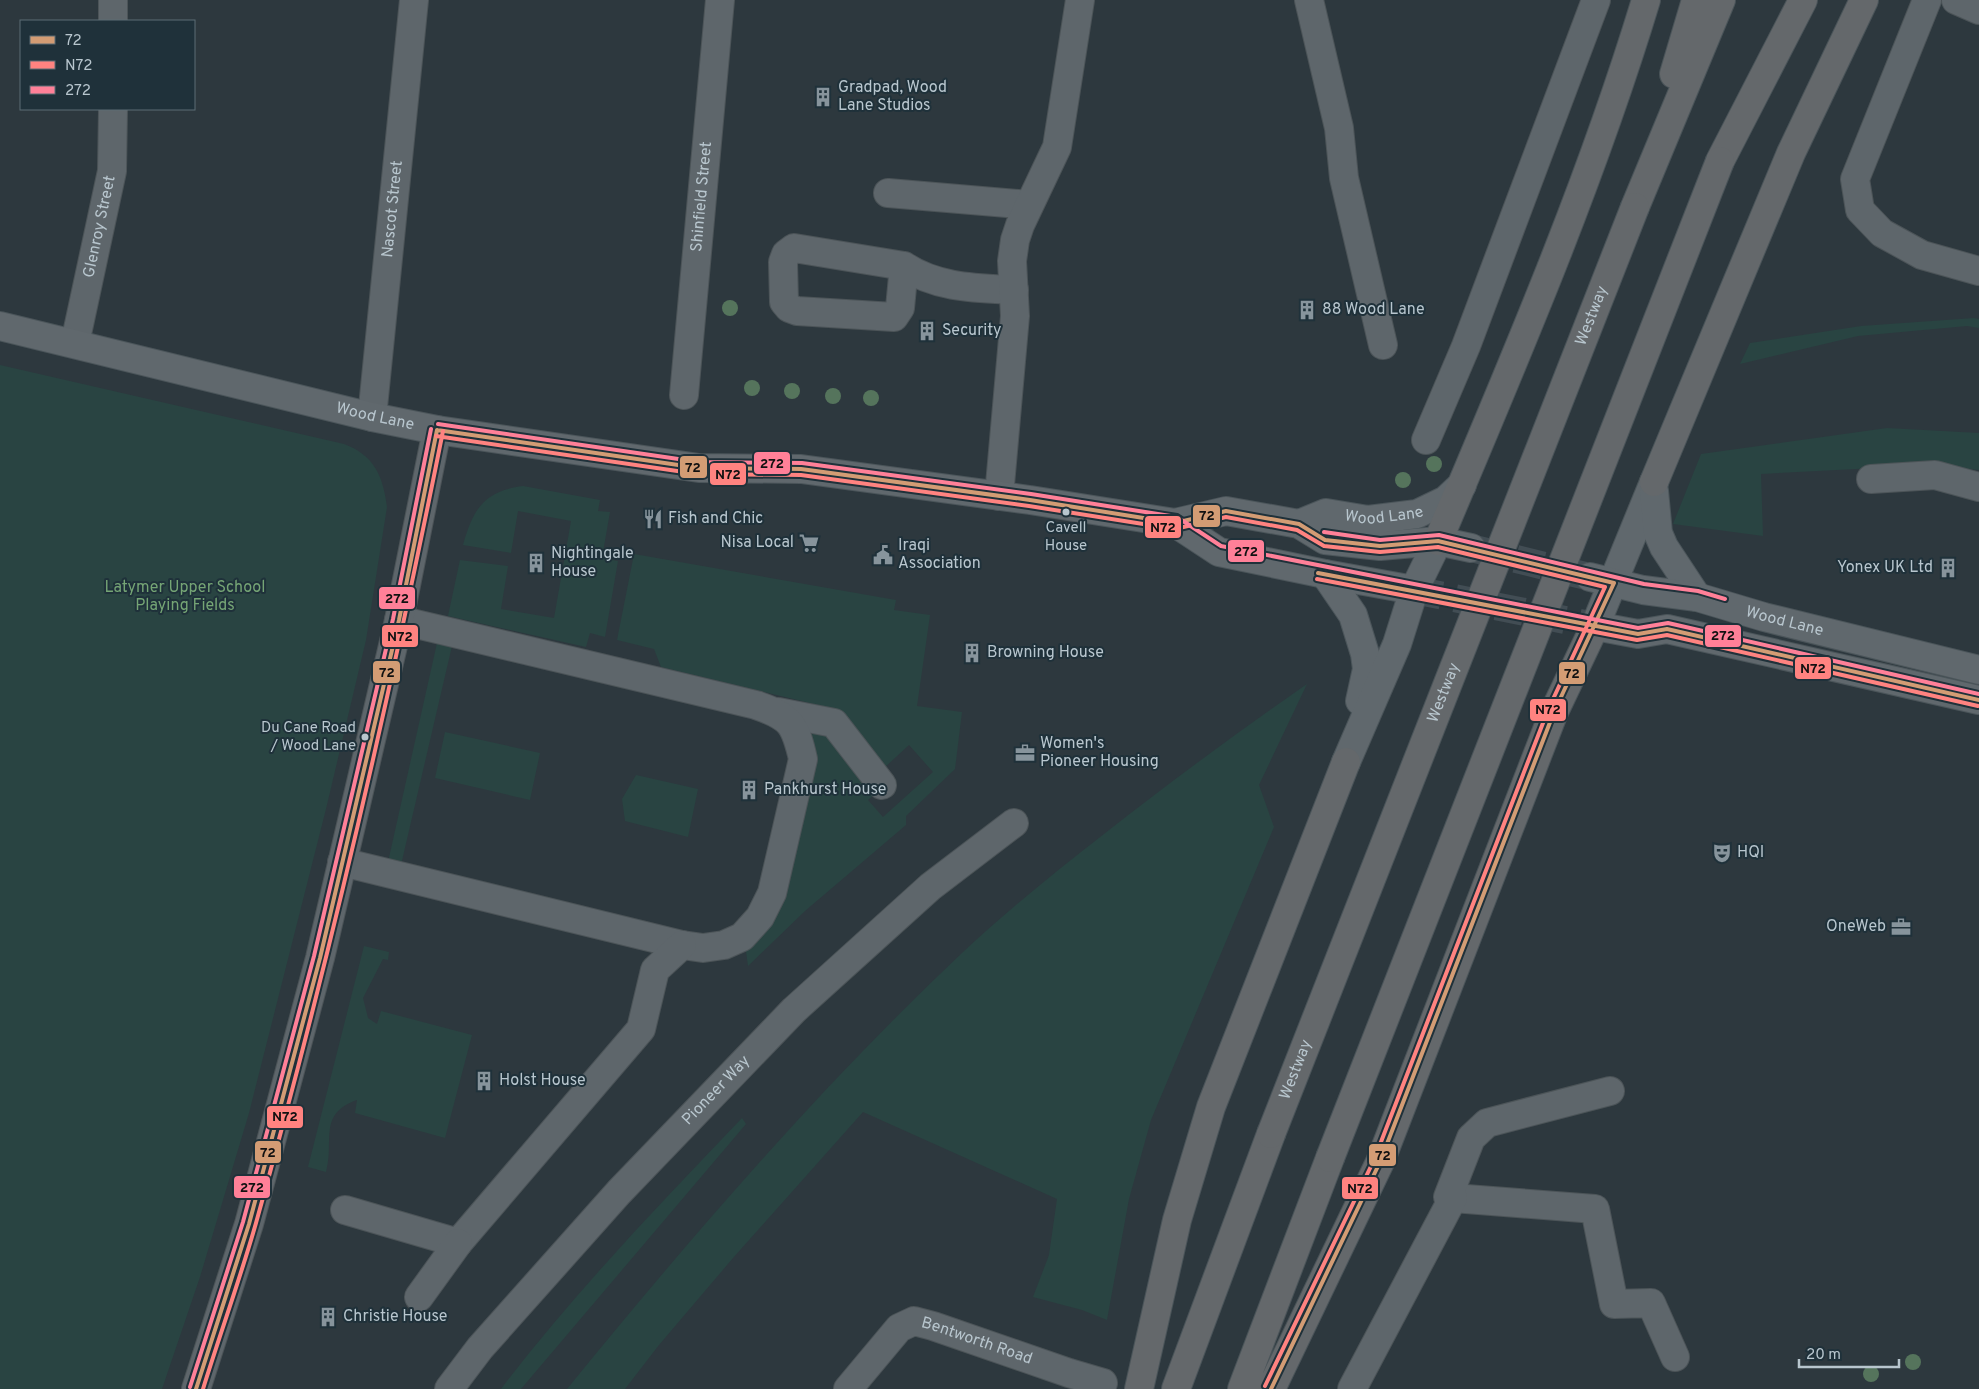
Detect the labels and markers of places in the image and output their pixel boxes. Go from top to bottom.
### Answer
place label: Gradpad, Wood Lane Studios [838,78,947,116]
building icon: Gradpad, Wood Lane Studios [812,86,834,108]
building icon: 88 Wood Lane [1296,299,1318,321]
place label: 88 Wood Lane [1322,300,1425,320]
building icon: Security [916,320,938,342]
place label: Security [942,321,1002,341]
marker: Cavell House [1061,507,1071,517]
restaurant icon: Fish and Chic [642,508,664,530]
place label: Fish and Chic [668,509,763,529]
place label: Cavell House [1045,519,1087,556]
supermarket icon: Nisa Local [798,532,820,554]
place label: Nisa Local [721,533,794,553]
place label: Iraqi Association [898,536,981,574]
place label: Nightingale House [551,544,634,582]
public building icon: Iraqi Association [872,544,894,566]
building icon: Nightingale House [525,552,547,574]
building icon: Yonex UK Ltd [1937,557,1959,579]
place label: Yonex UK Ltd [1837,558,1933,578]
building icon: Browning House [961,642,983,664]
place label: Browning House [987,643,1104,663]
place label: Du Cane Road / Wood Lane [261,719,356,756]
marker: Du Cane Road / Wood Lane [360,732,370,742]
place label: Women's Pioneer Housing [1040,734,1159,772]
office icon: Women's Pioneer Housing [1014,742,1036,764]
building icon: Pankhurst House [738,779,760,801]
place label: Pankhurst House [764,780,886,800]
theatre icon: HQI [1711,842,1733,864]
place label: HQI [1737,843,1764,863]
office icon: OneWeb [1890,916,1912,938]
place label: OneWeb [1826,917,1886,937]
building icon: Holst House [473,1070,495,1092]
place label: Holst House [499,1071,586,1091]
building icon: Christie House [317,1306,339,1328]
place label: Christie House [343,1307,447,1327]

